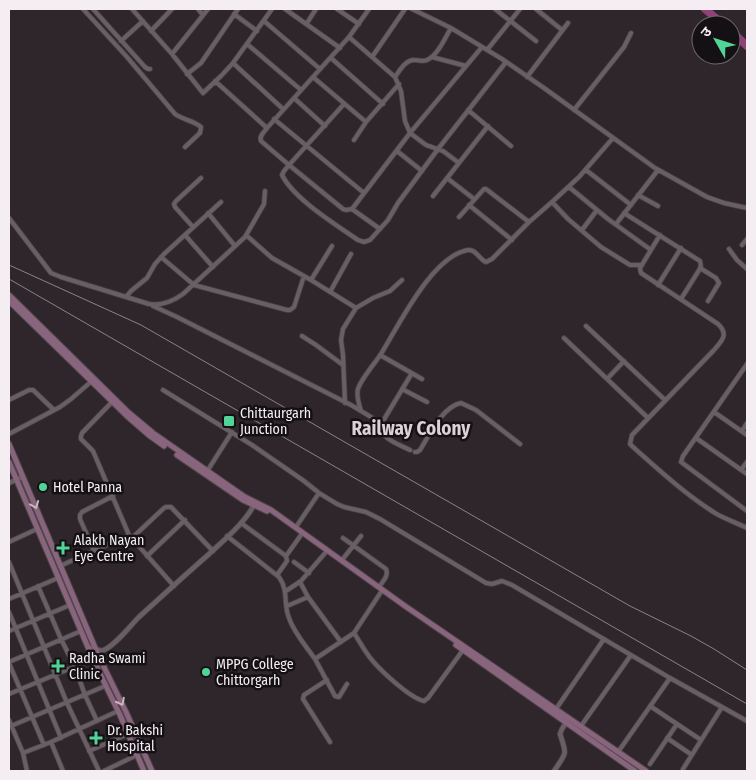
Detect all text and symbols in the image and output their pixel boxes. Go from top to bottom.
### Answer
north arrow [691,15,741,65]
text: उ [697,23,716,41]
place label: Chittaurgarh Junction [240,405,311,438]
marker: Chittaurgarh Junction [222,414,236,428]
district label: Railway Colony [352,417,471,440]
place label: Hotel Panna [53,479,122,496]
marker: Hotel Panna [37,481,49,493]
one-way arrow [28,500,39,509]
place label: Alakh Nayan Eye Centre [74,532,144,565]
marker: Alakh Nayan Eye Centre [56,541,70,555]
place label: Radha Swami Clinic [69,650,145,683]
place label: MPPG College Chittorgarh [216,656,294,689]
marker: Radha Swami Clinic [51,659,65,673]
marker: MPPG College Chittorgarh [200,666,212,678]
one-way arrow [115,697,125,706]
place label: Dr. Bakshi Hospital [107,722,163,755]
marker: Dr. Bakshi Hospital [89,731,103,745]

